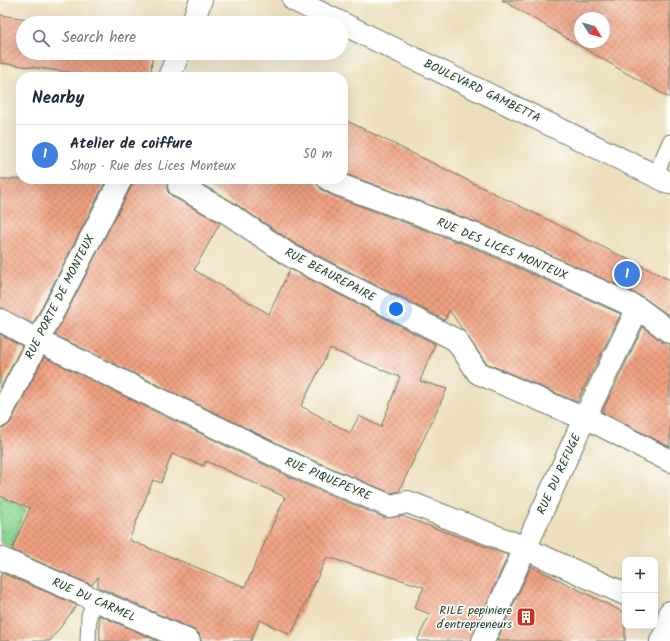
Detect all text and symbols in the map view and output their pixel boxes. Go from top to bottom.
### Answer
north arrow [574,12,610,48]
search box [16,16,348,60]
text: Search here [62,26,136,50]
icon: search [30,27,52,49]
street label: BOULEVARD GAMBETTA [420,54,544,128]
text: Nearby [32,85,84,112]
text: Atelier de coiffure [70,132,192,156]
text: 1 [43,144,47,165]
text: 50 m [303,144,332,165]
text: Shop · Rue des Lices Monteux [70,156,236,177]
street label: RUE DES LICES MONTEUX [434,213,571,285]
street label: RUE PORTE DE MONTEUX [20,231,100,363]
street label: RUE BEAUREPAIRE [281,243,380,307]
pin: 1 [614,259,640,289]
your location [386,299,406,319]
street label: RUE DU REFUGE [532,429,587,518]
street label: RUE PIQUEPEYRE [282,452,375,506]
map controls [622,557,658,629]
button: + [622,557,658,593]
street label: RUE DU CARMEL [49,573,139,627]
button: − [622,593,658,629]
place label: RILE pepiniere d'entrepreneurs [437,601,513,634]
building icon: RILE pepiniere d'entrepreneurs [515,606,537,628]

